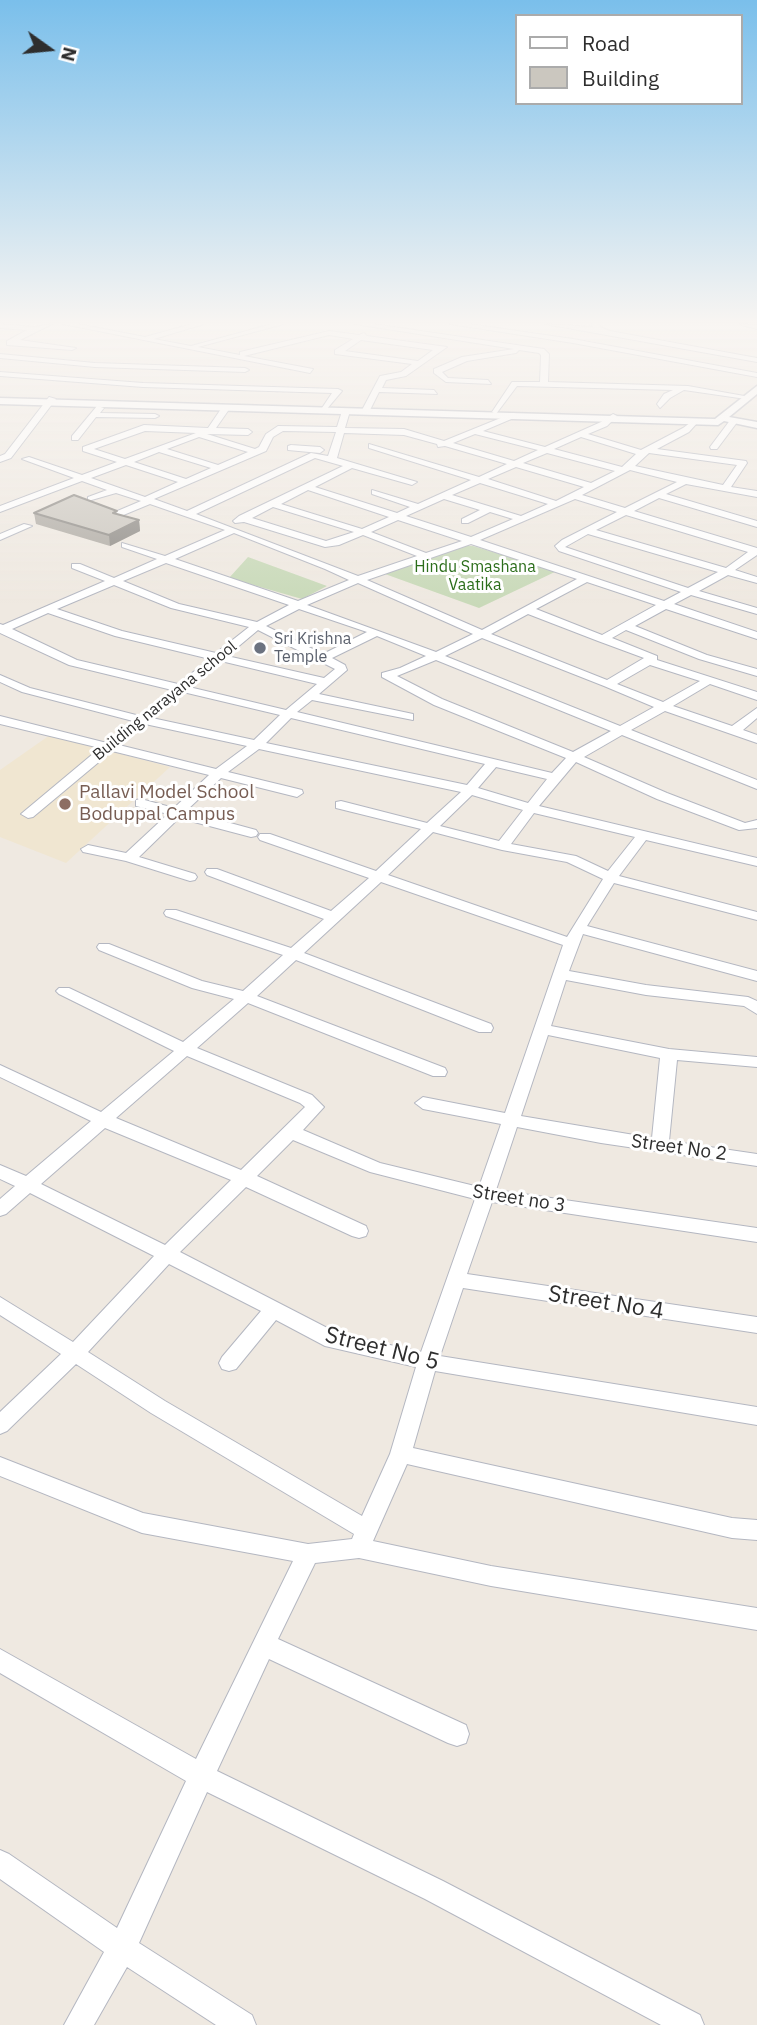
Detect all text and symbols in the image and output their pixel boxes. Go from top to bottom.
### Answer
north arrow [14,14,84,84]
legend [516,14,743,105]
text: Road [582,29,630,57]
text: N [56,45,83,64]
text: Building [582,64,659,92]
park label: Hindu Smashana Vaatika [414,557,536,595]
place label: Sri Krishna Temple [274,629,351,667]
street label: Building narayana school [89,637,241,765]
marker: Sri Krishna Temple [252,640,268,656]
place label: Pallavi Model School Boduppal Campus [79,782,254,826]
marker: Pallavi Model School Boduppal Campus [57,796,73,812]
street label: Street No 2 [630,1130,728,1166]
street label: Street no 3 [471,1180,567,1218]
street label: Street No 4 [546,1280,666,1326]
street label: Street No 5 [322,1321,442,1377]

